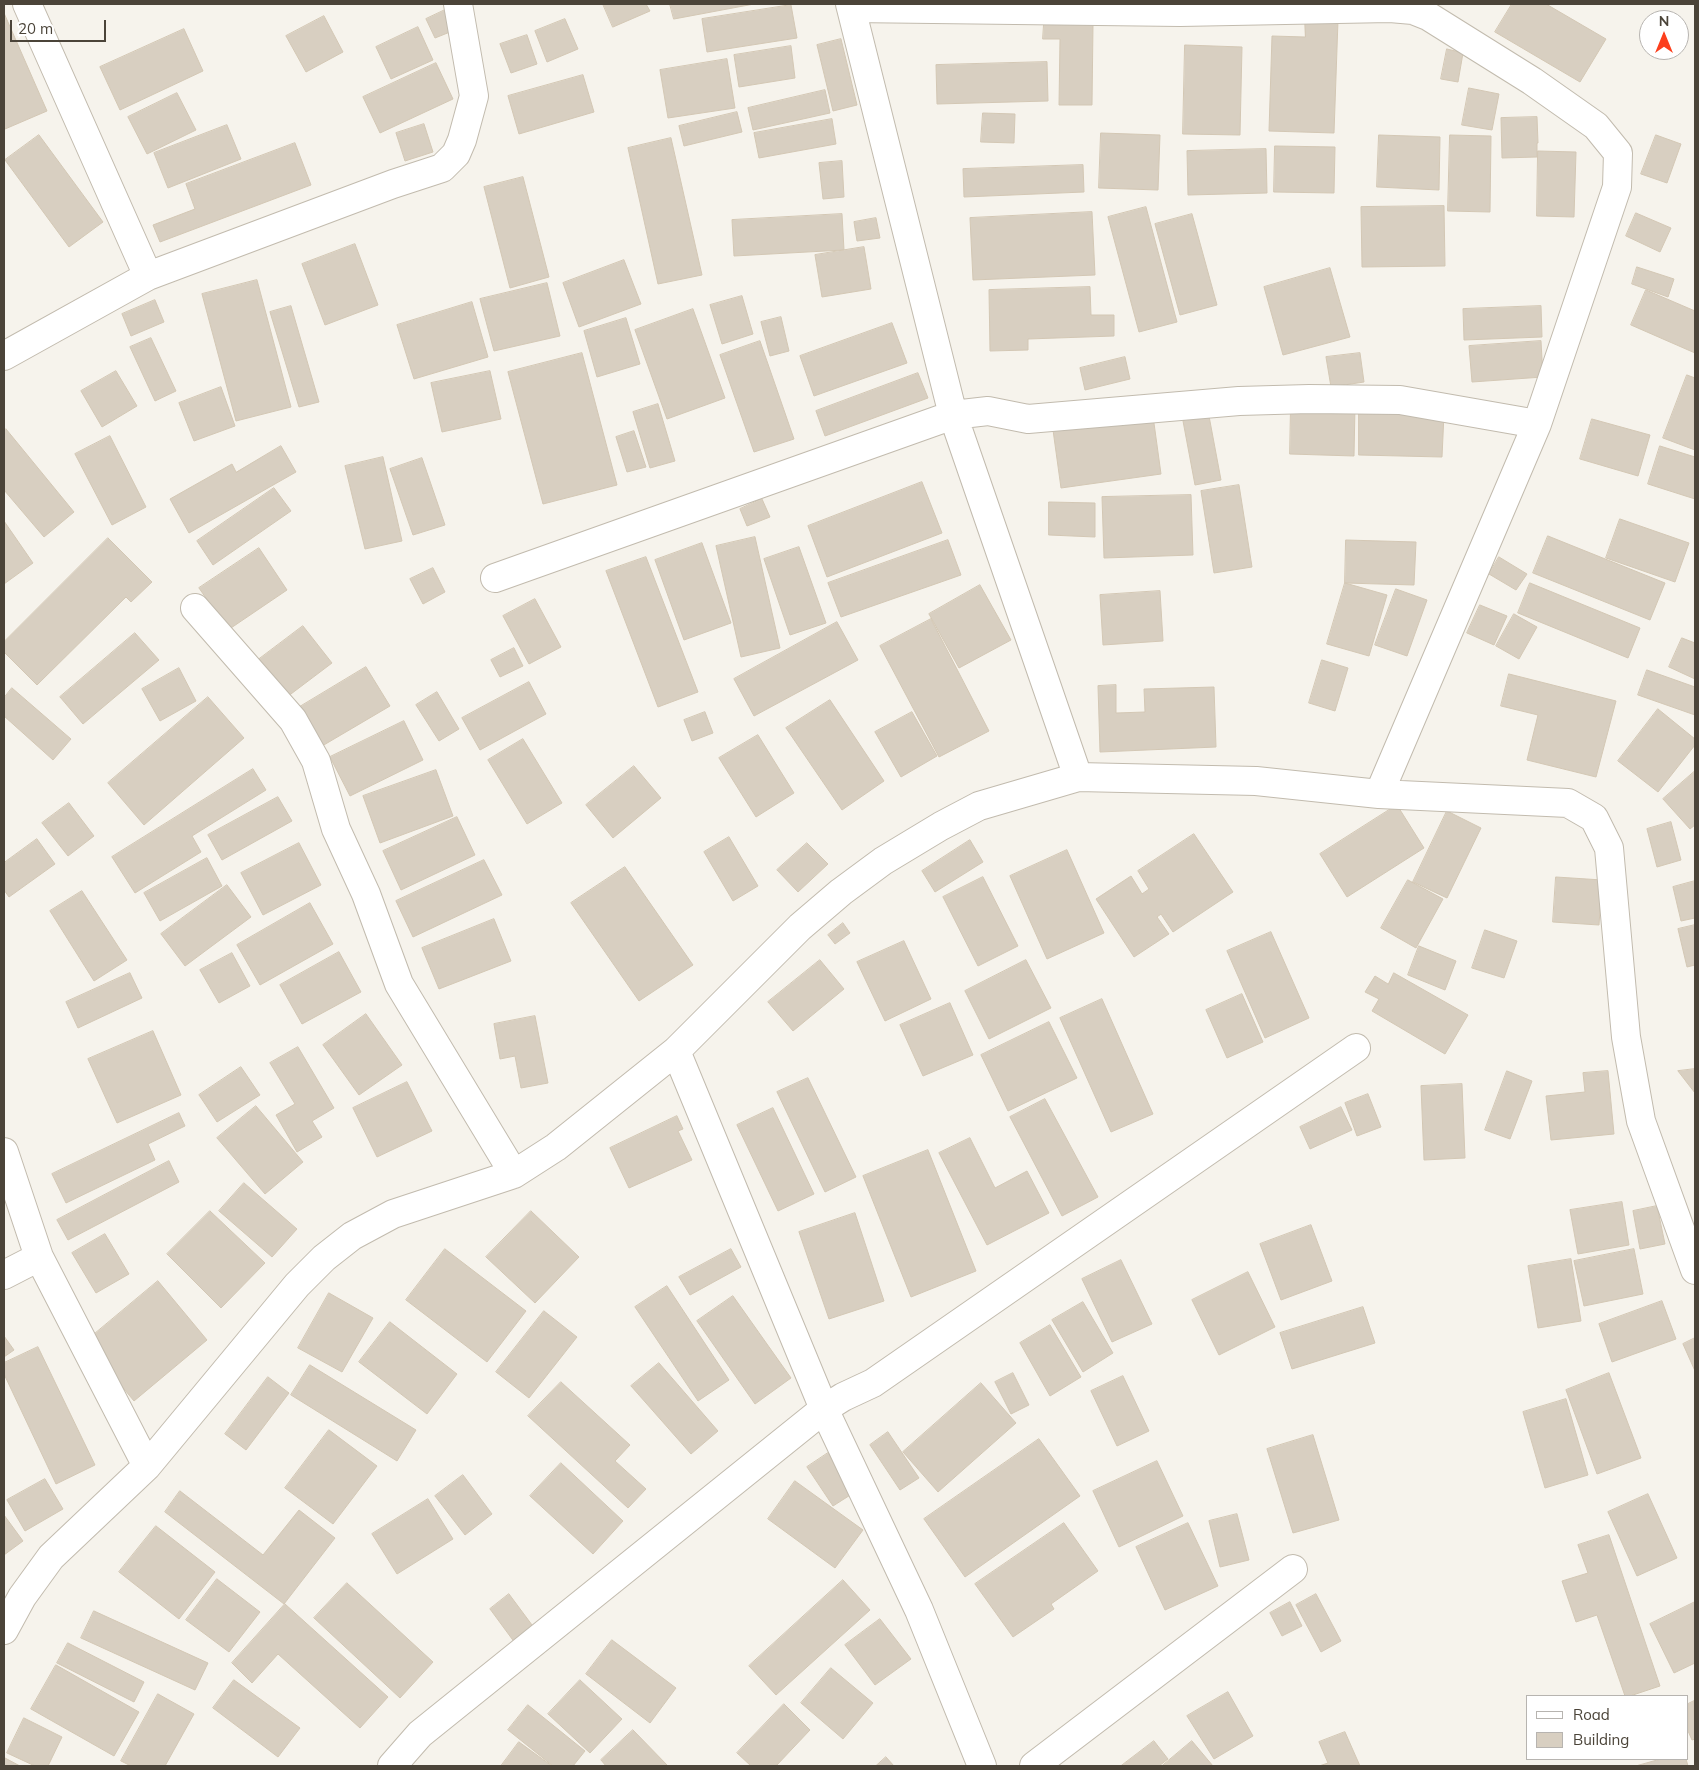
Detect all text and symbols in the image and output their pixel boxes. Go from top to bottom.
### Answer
scale bar [12,10,109,42]
north arrow [1639,10,1689,60]
text: N [1659,12,1669,30]
text: 20 m [18,19,53,38]
legend [1526,1695,1689,1760]
text: Road [1573,1705,1610,1724]
text: Building [1573,1730,1629,1749]

